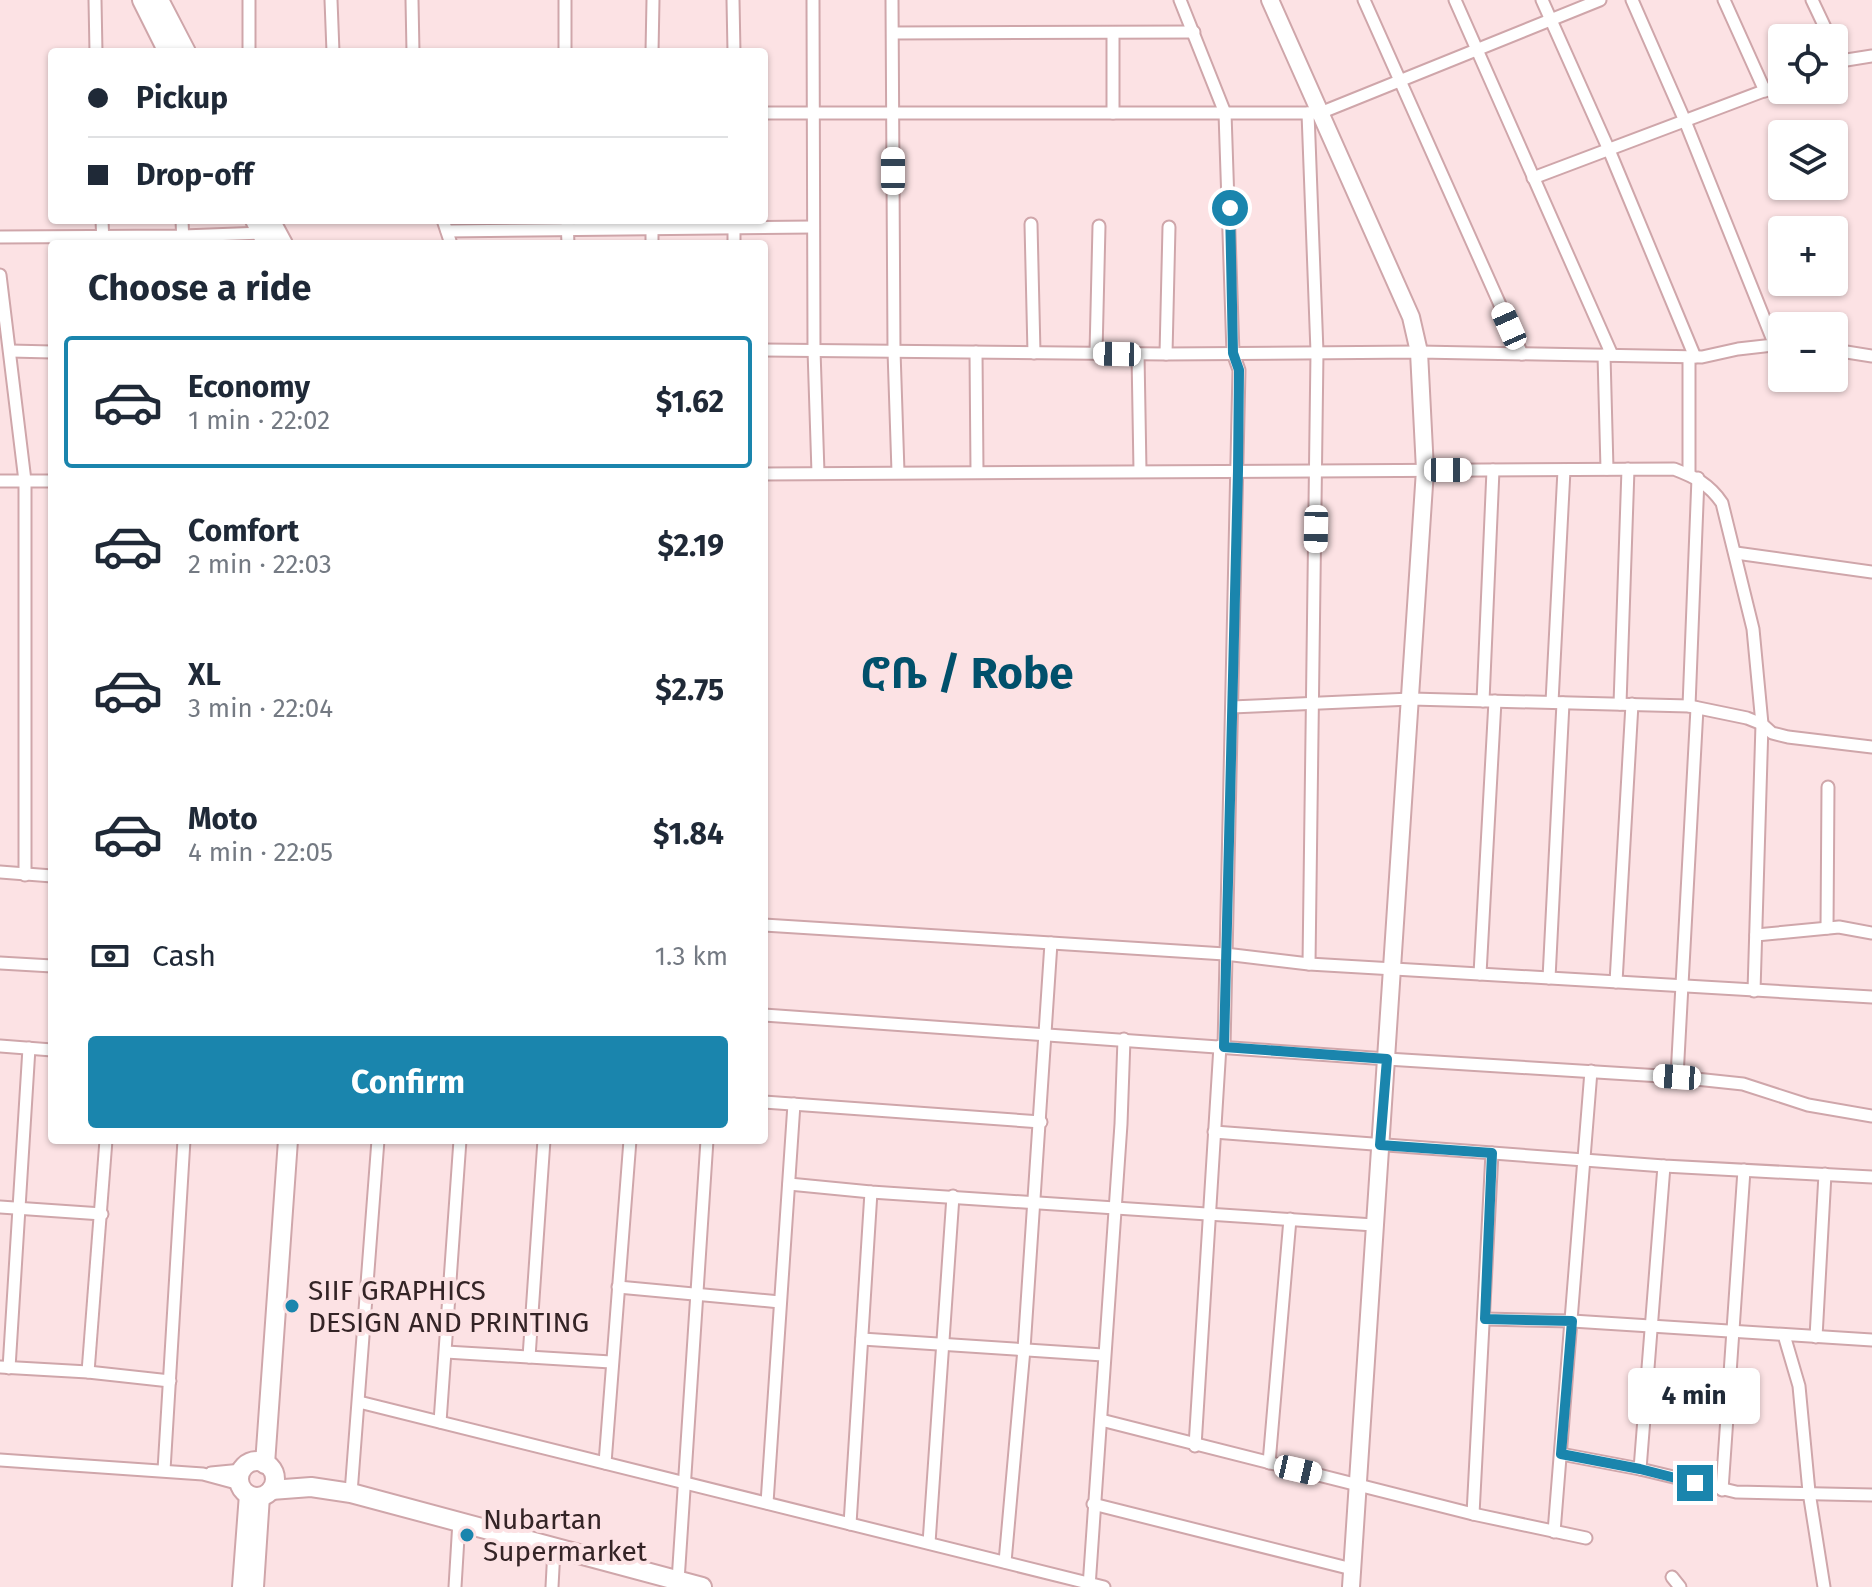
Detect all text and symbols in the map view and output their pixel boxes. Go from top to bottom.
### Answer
map controls [1768,24,1848,392]
button: locate [1768,24,1848,104]
text: Pickup [136,80,228,116]
button: layers [1768,120,1848,200]
car [881,147,905,195]
text: Drop-off [136,157,253,193]
route start [1212,190,1248,226]
button: + [1768,216,1848,296]
text: Choose a ride [88,266,311,310]
car [1488,299,1530,353]
button: − [1768,312,1848,392]
car [1093,342,1141,366]
icon: car [92,366,164,438]
text: Economy [188,369,310,405]
text: $1.62 [656,384,724,420]
text: 1 min · 22:02 [188,405,330,436]
car [1424,458,1472,482]
car [1304,505,1328,553]
icon: car [92,510,164,582]
text: Comfort [188,513,299,549]
text: $2.19 [657,528,724,564]
text: 2 min · 22:03 [188,549,332,580]
district label: ሮቤ / Robe [860,647,1074,700]
icon: car [92,654,164,726]
text: XL [188,657,221,693]
text: $2.75 [655,672,724,708]
text: 3 min · 22:04 [188,693,333,724]
icon: car [92,798,164,870]
text: Moto [188,801,258,837]
text: $1.84 [653,816,724,852]
text: 4 min · 22:05 [188,837,333,868]
icon: cash [88,934,132,978]
text: Cash [152,938,216,974]
text: 1.3 km [655,941,728,972]
button: Confirm [88,1036,728,1128]
car [1652,1063,1702,1091]
place label: SIIF GRAPHICS DESIGN AND PRINTING [308,1274,589,1339]
marker: SIIF GRAPHICS DESIGN AND PRINTING [283,1297,301,1315]
callout: 4 min [1629,1367,1761,1423]
text: 4 min [1661,1380,1727,1411]
car [1272,1453,1324,1487]
route end [1677,1465,1713,1501]
place label: Nubartan Supermarket [483,1503,648,1568]
marker: Nubartan Supermarket [458,1526,476,1544]

